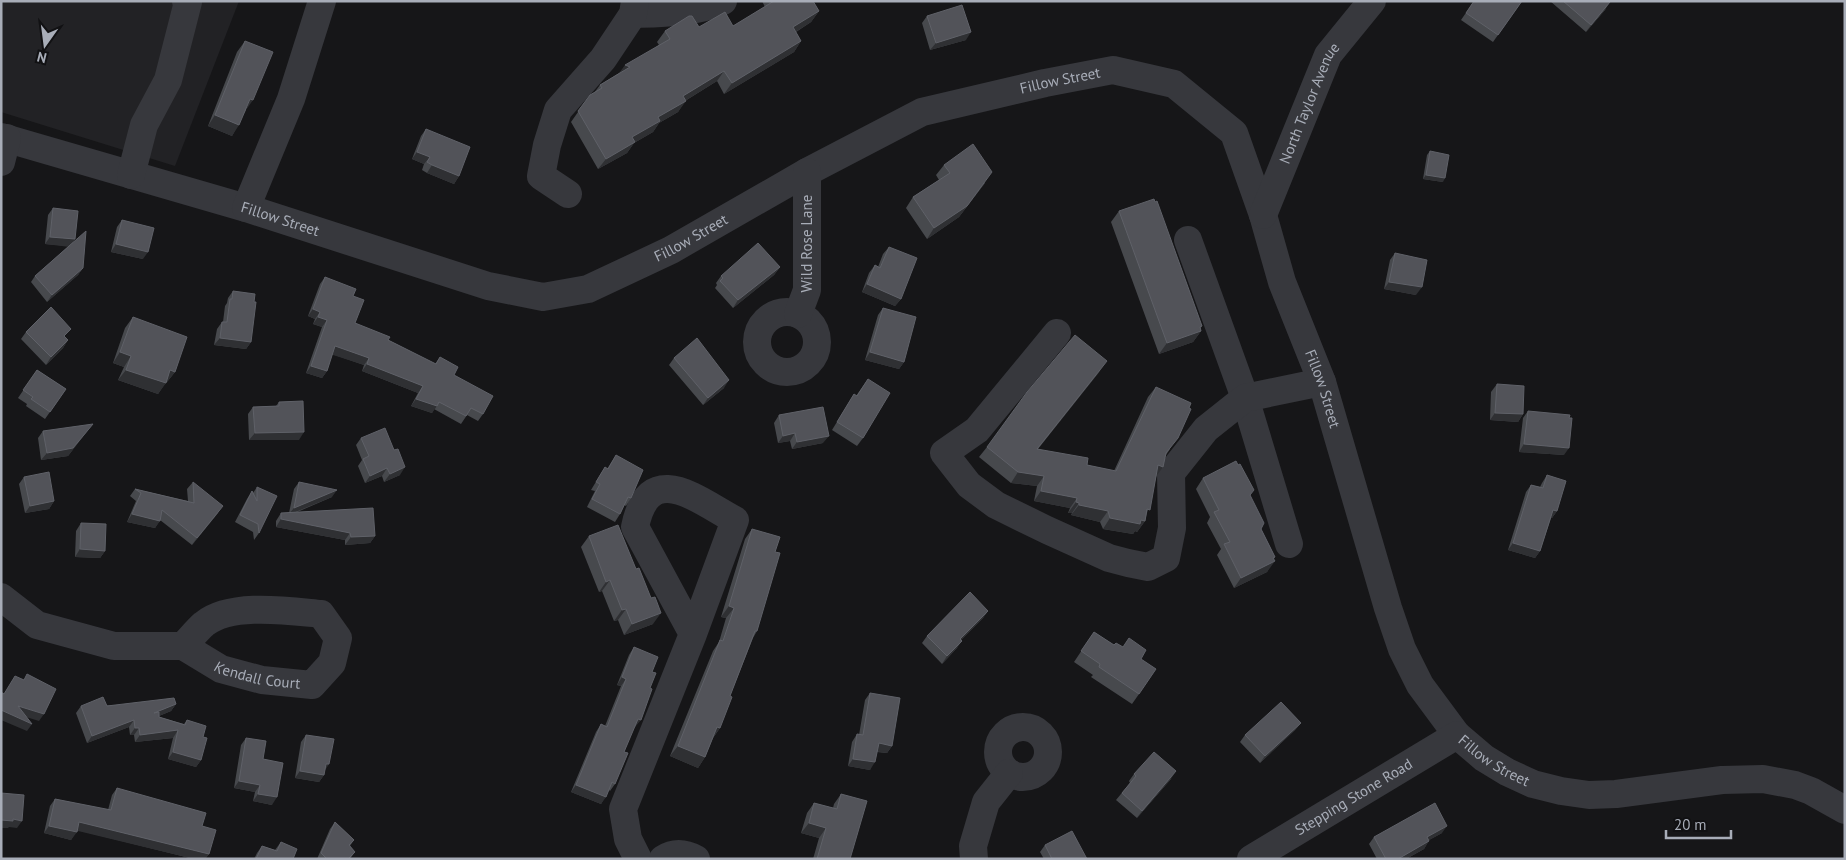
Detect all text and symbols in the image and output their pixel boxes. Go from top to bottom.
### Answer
north arrow [20,20,70,70]
street label: North Taylor Avenue [1275,38,1343,166]
text: N [35,48,48,67]
street label: Fillow Street [1018,63,1102,98]
street label: Wild Rose Lane [797,195,816,293]
street label: Fillow Street [239,197,322,240]
street label: Fillow Street [651,210,731,266]
street label: Fillow Street [1301,347,1345,430]
street label: Kendall Court [211,657,301,693]
street label: Fillow Street [1455,730,1533,790]
street label: Stepping Stone Road [1291,754,1416,839]
scale bar [1666,808,1731,840]
text: 20 m [1674,815,1707,834]

